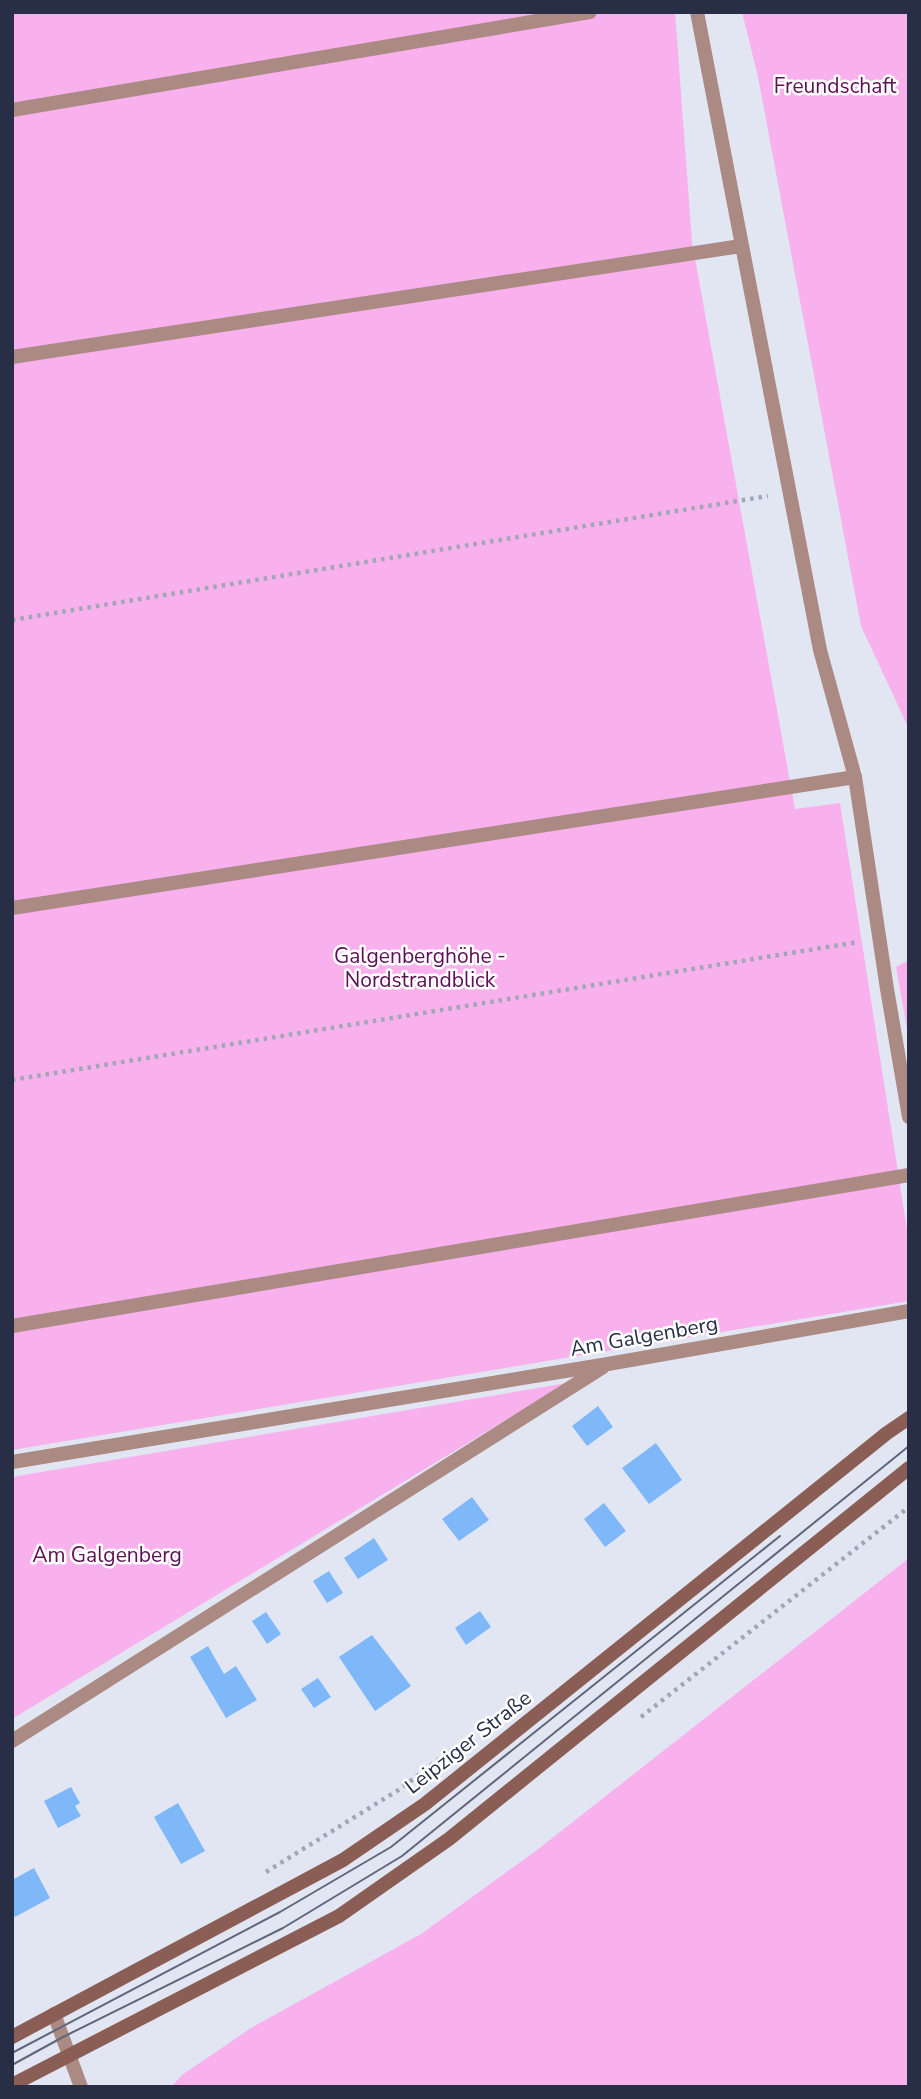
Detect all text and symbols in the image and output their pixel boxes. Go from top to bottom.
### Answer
park label: Freundschaft [774,72,897,100]
park label: Galgenberghöhe - Nordstrandblick [334,942,506,994]
street label: Am Galgenberg [568,1309,720,1363]
park label: Am Galgenberg [32,1541,182,1569]
street label: Leipziger Straße [399,1684,537,1800]

